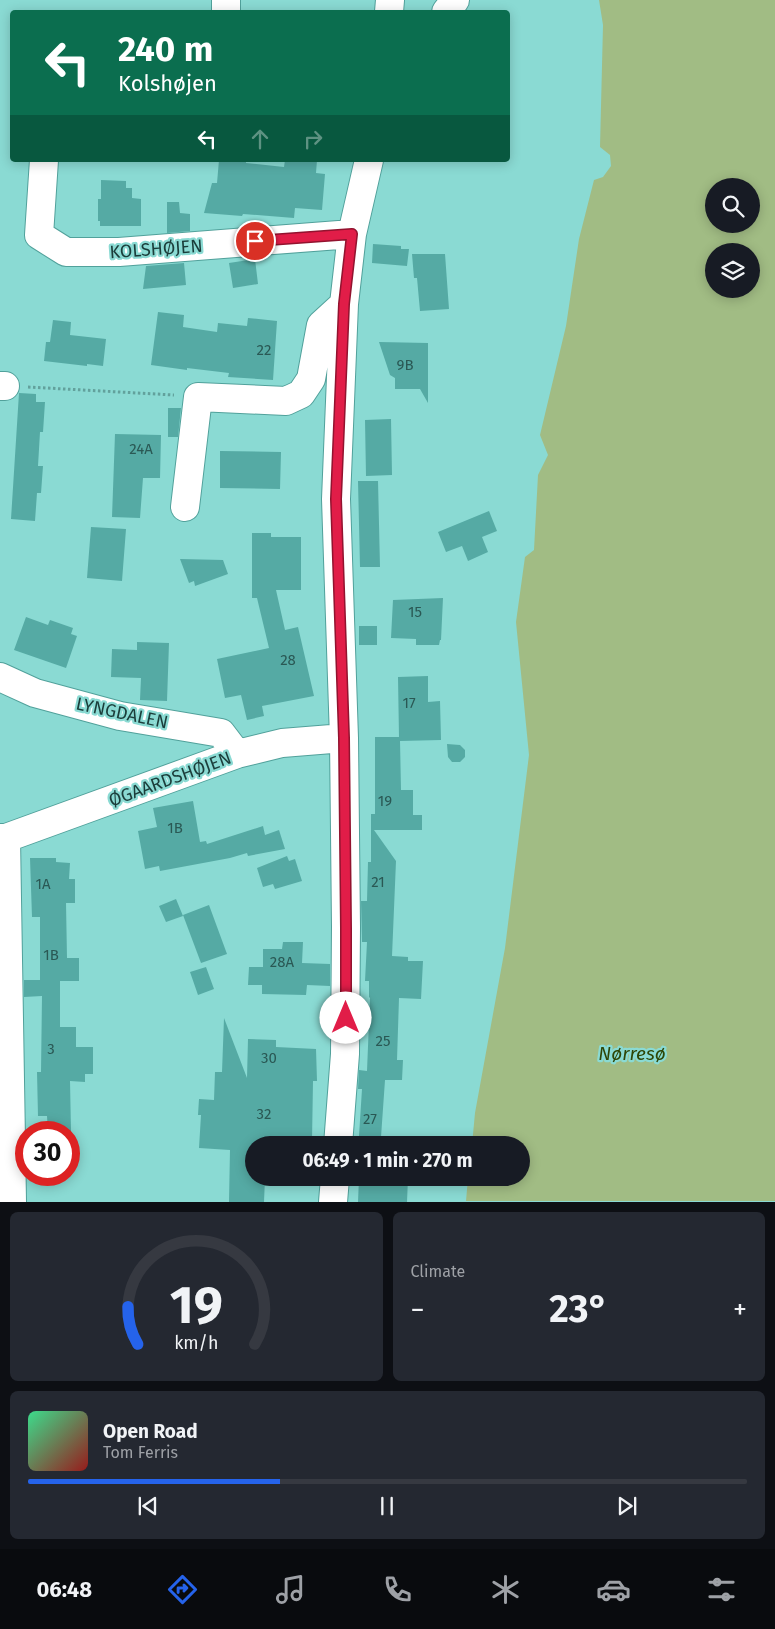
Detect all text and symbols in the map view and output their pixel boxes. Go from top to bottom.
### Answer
text: 240 m [118,28,213,70]
icon: left [35,30,100,95]
text: Kolshøjen [118,70,217,97]
icon: left [193,125,221,153]
icon: ahead [246,125,274,153]
icon: right [299,125,327,153]
map controls [705,178,760,298]
button: search [705,178,760,233]
pin [234,220,276,262]
icon: arrive [241,227,269,255]
street label: KOLSHØJEN [109,235,203,263]
button: layers [705,243,760,298]
house number: 22 [257,341,271,359]
house number: 9B [397,356,414,374]
house number: 24A [129,440,153,458]
house number: 15 [408,603,422,621]
house number: 28 [280,651,296,669]
street label: LYNGDALEN [74,693,170,733]
house number: 17 [402,694,416,712]
street label: ØGAARDSHØJEN [106,747,234,811]
house number: 19 [378,792,392,810]
house number: 1B [167,819,183,837]
house number: 21 [371,873,385,891]
house number: 1A [35,875,51,893]
house number: 1B [43,946,59,964]
house number: 28A [270,953,295,971]
position arrow [319,991,371,1043]
house number: 25 [376,1032,390,1050]
house number: 3 [47,1040,55,1058]
water label: Nørresø [598,1042,666,1065]
house number: 30 [261,1049,277,1067]
house number: 32 [257,1105,271,1123]
house number: 27 [363,1110,377,1128]
speed limit sign: 30 [15,1121,80,1186]
text: 06:49 · 1 min · 270 m [302,1149,473,1172]
text: Climate [411,1262,465,1281]
text: 19 [170,1274,223,1337]
text: 23° [549,1286,608,1332]
text: − [411,1293,425,1326]
text: + [733,1293,747,1326]
text: km/h [174,1332,218,1354]
text: Open Road [103,1420,198,1443]
text: Tom Ferris [103,1443,178,1462]
icon: previous [134,1492,162,1520]
icon: pause [373,1492,401,1520]
icon: next [613,1492,641,1520]
icon: directions [165,1572,200,1607]
icon: music [273,1572,308,1607]
icon: phone [380,1572,415,1607]
icon: climate [488,1572,523,1607]
icon: car [596,1572,631,1607]
icon: filters [704,1572,739,1607]
text: 06:48 [36,1576,92,1603]

